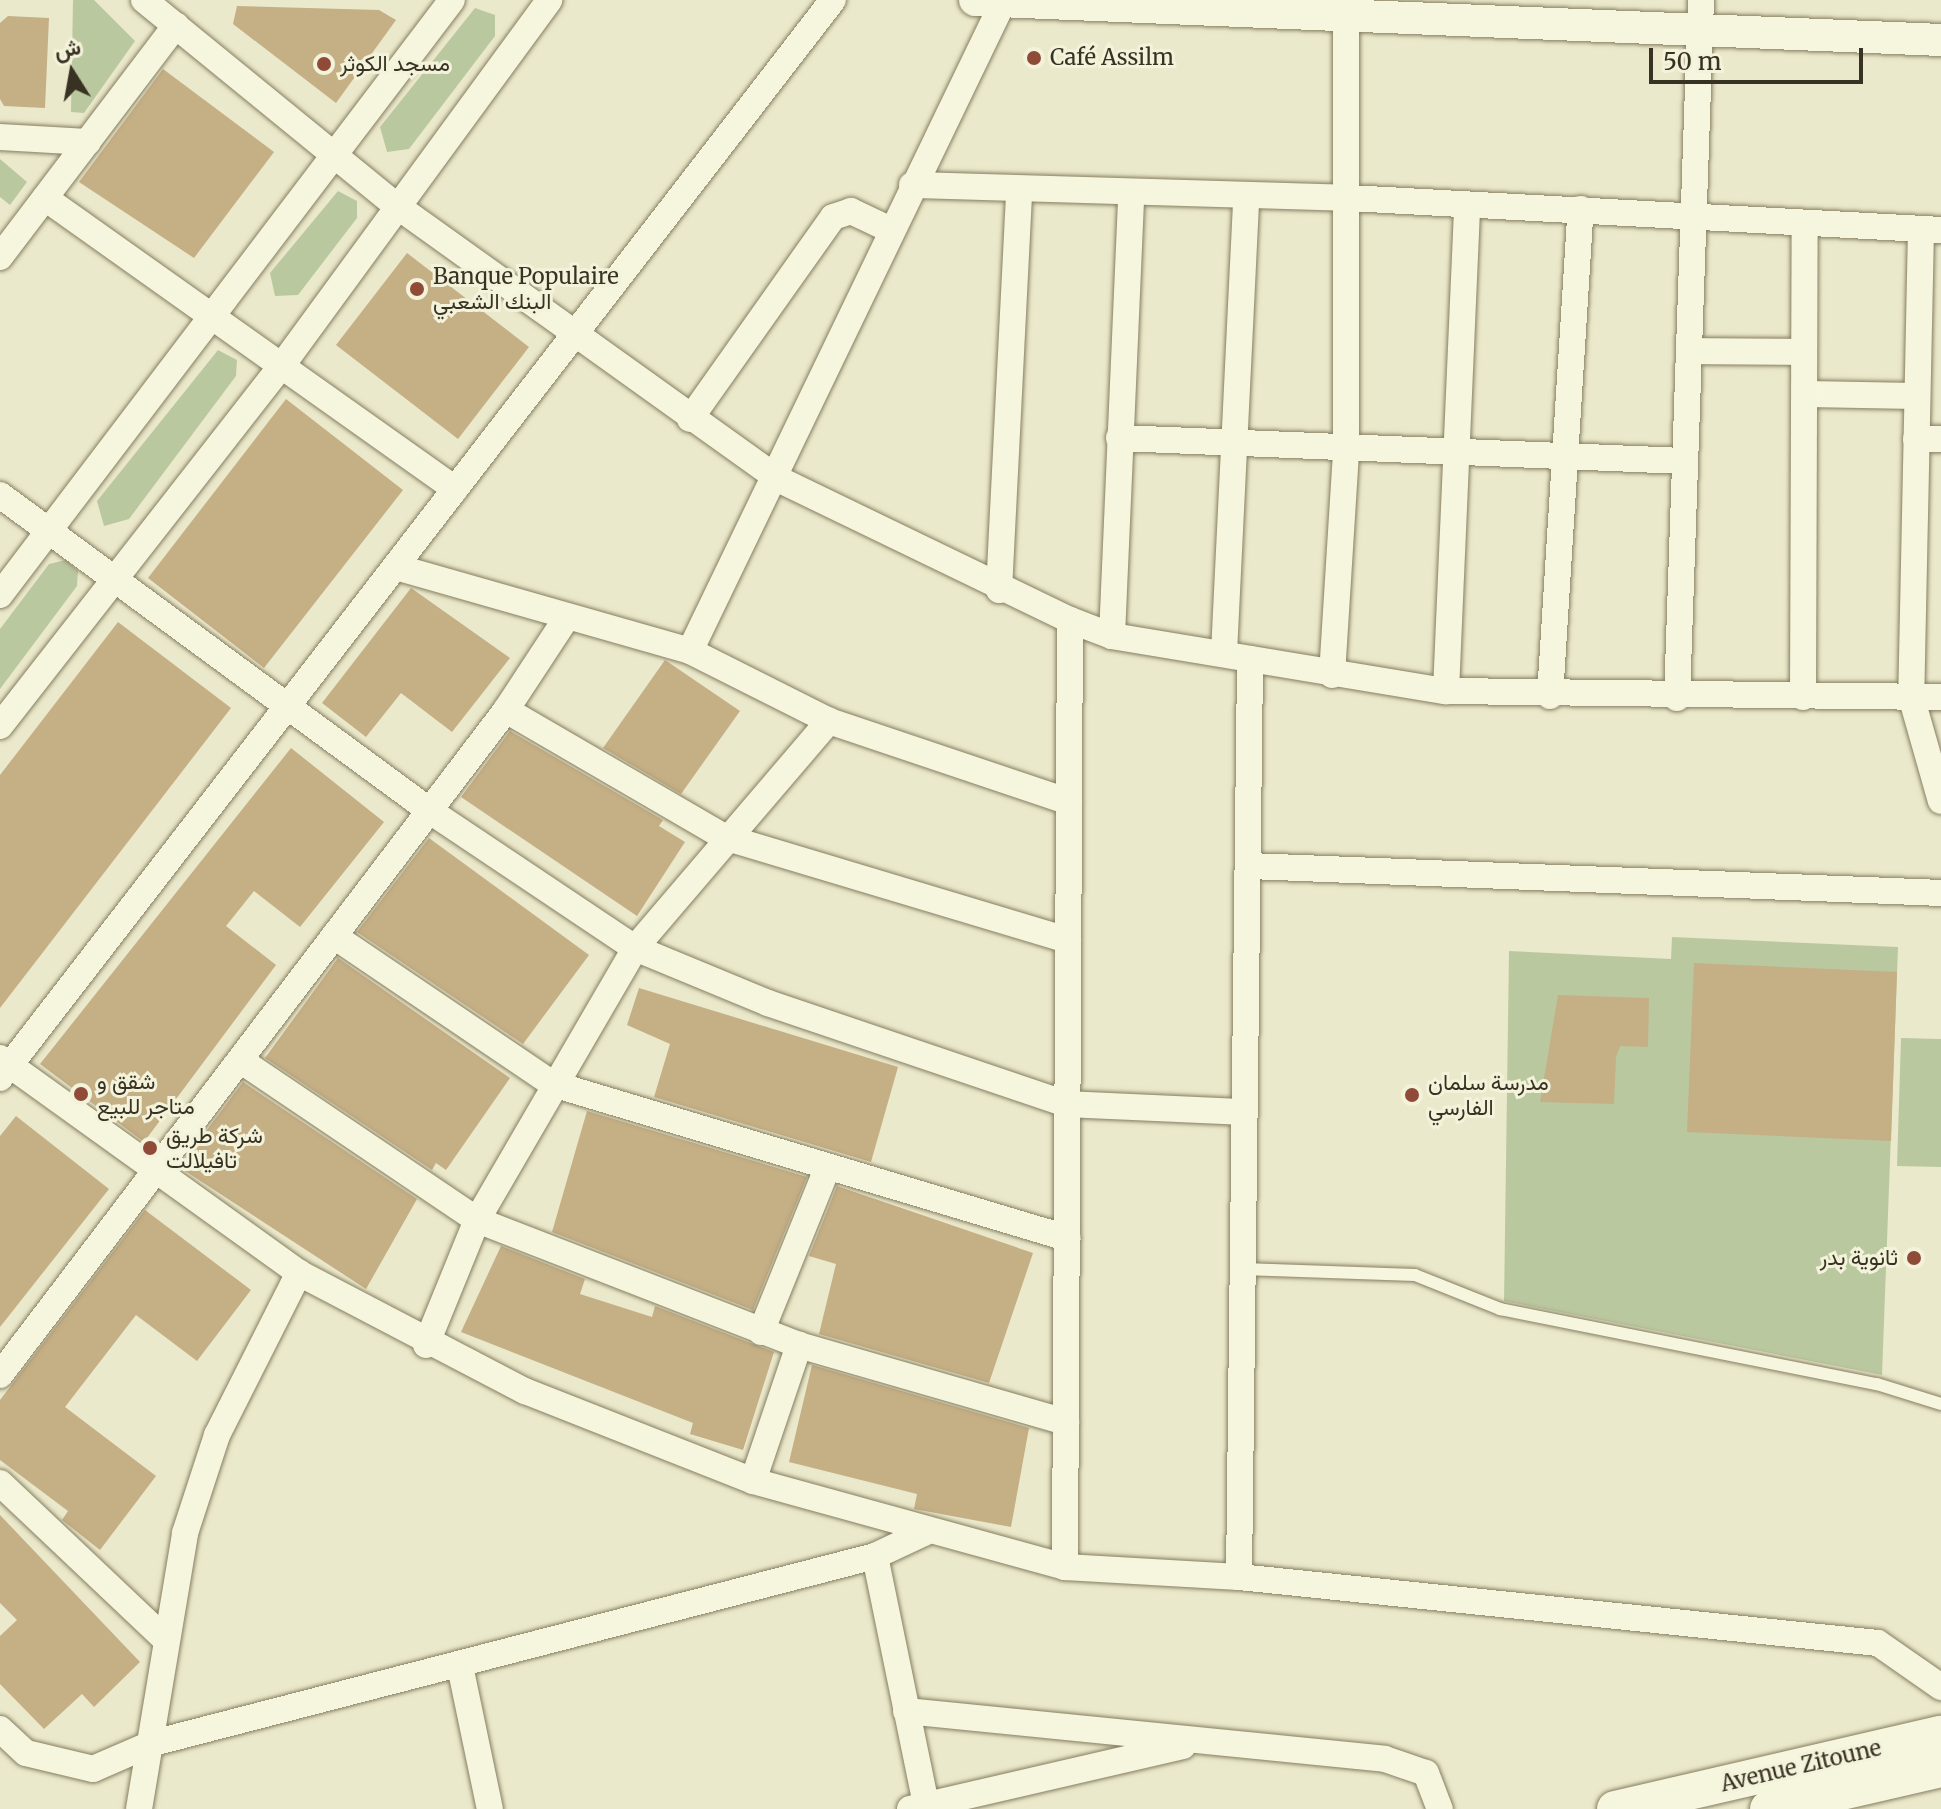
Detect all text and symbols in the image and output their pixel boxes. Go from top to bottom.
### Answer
north arrow [32,32,112,112]
text: ش [52,32,83,65]
scale bar [1653,32,1867,82]
place label: Café Assilm [1050,45,1174,71]
text: 50 m [1663,46,1722,77]
marker: Café Assilm [1025,49,1043,67]
place label: مسجد الكوثر [340,51,450,77]
marker: مسجد الكوثر [315,55,333,73]
place label: Banque Populaire البنك الشعبي [433,263,619,314]
marker: Banque Populaire البنك الشعبي [408,280,426,298]
place label: شقق و متاجر للبيع [97,1068,195,1120]
place label: مدرسة سلمان الفارسي [1428,1069,1549,1120]
marker: شقق و متاجر للبيع [72,1085,90,1103]
marker: مدرسة سلمان الفارسي [1403,1086,1421,1104]
place label: شركة طريق تافيلالت [166,1122,263,1174]
marker: شركة طريق تافيلالت [141,1139,159,1157]
place label: ثانوية بدر [1820,1245,1898,1271]
marker: ثانوية بدر [1905,1249,1923,1267]
street label: Avenue Zitoune [1718,1735,1884,1797]

